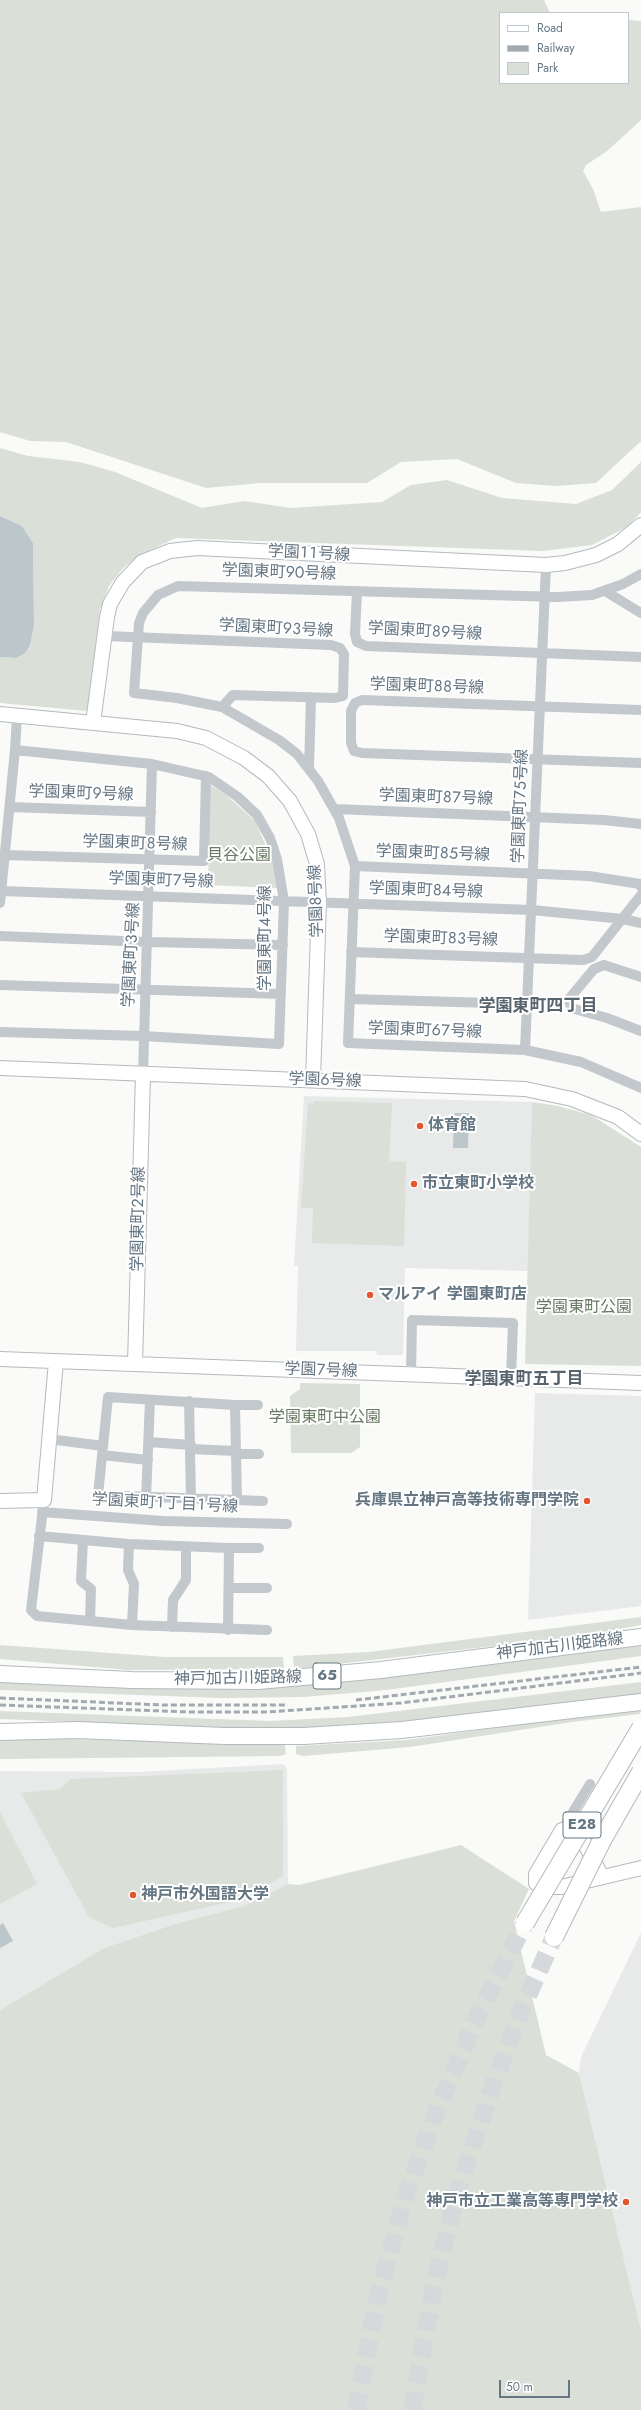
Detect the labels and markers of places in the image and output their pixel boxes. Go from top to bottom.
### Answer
place label: 体育館 [428,1116,476,1136]
marker: 体育館 [415,1121,425,1131]
place label: 市立東町小学校 [422,1174,534,1194]
marker: 市立東町小学校 [409,1179,419,1189]
place label: マルアイ 学園東町店 [378,1285,527,1305]
marker: マルアイ 学園東町店 [365,1290,375,1300]
place label: 兵庫県立神戸高等技術専門学院 [355,1491,579,1511]
marker: 兵庫県立神戸高等技術専門学院 [582,1496,592,1506]
place label: 神戸市外国語大学 [141,1885,269,1905]
marker: 神戸市外国語大学 [128,1890,138,1900]
place label: 神戸市立工業高等専門学校 [426,2192,618,2212]
marker: 神戸市立工業高等専門学校 [621,2197,631,2207]

